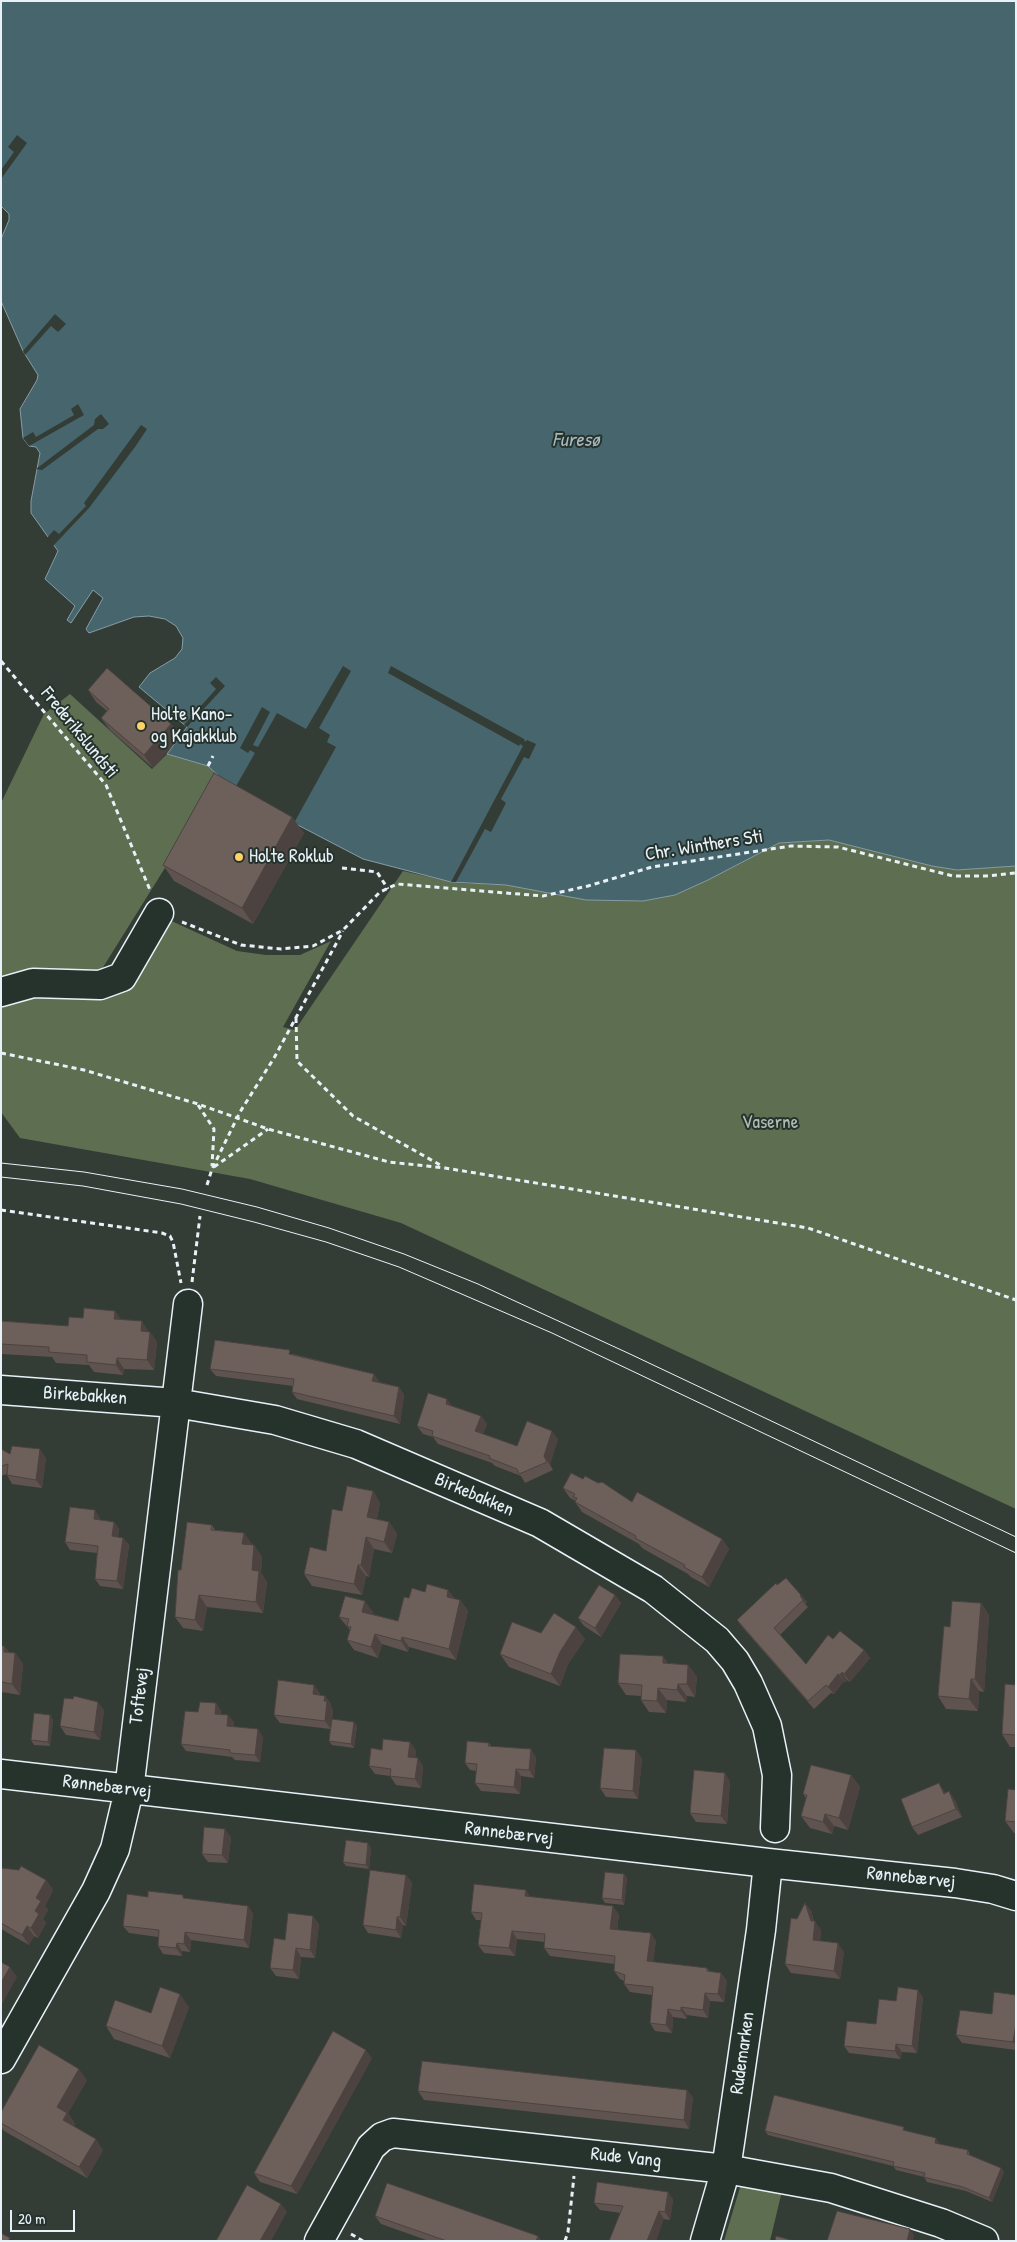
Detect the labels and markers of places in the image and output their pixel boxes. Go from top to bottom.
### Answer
place label: Holte Kano- og Kajakklub [151,704,237,748]
marker: Holte Kano- og Kajakklub [135,720,147,732]
place label: Holte Roklub [249,846,334,868]
marker: Holte Roklub [233,851,245,863]

